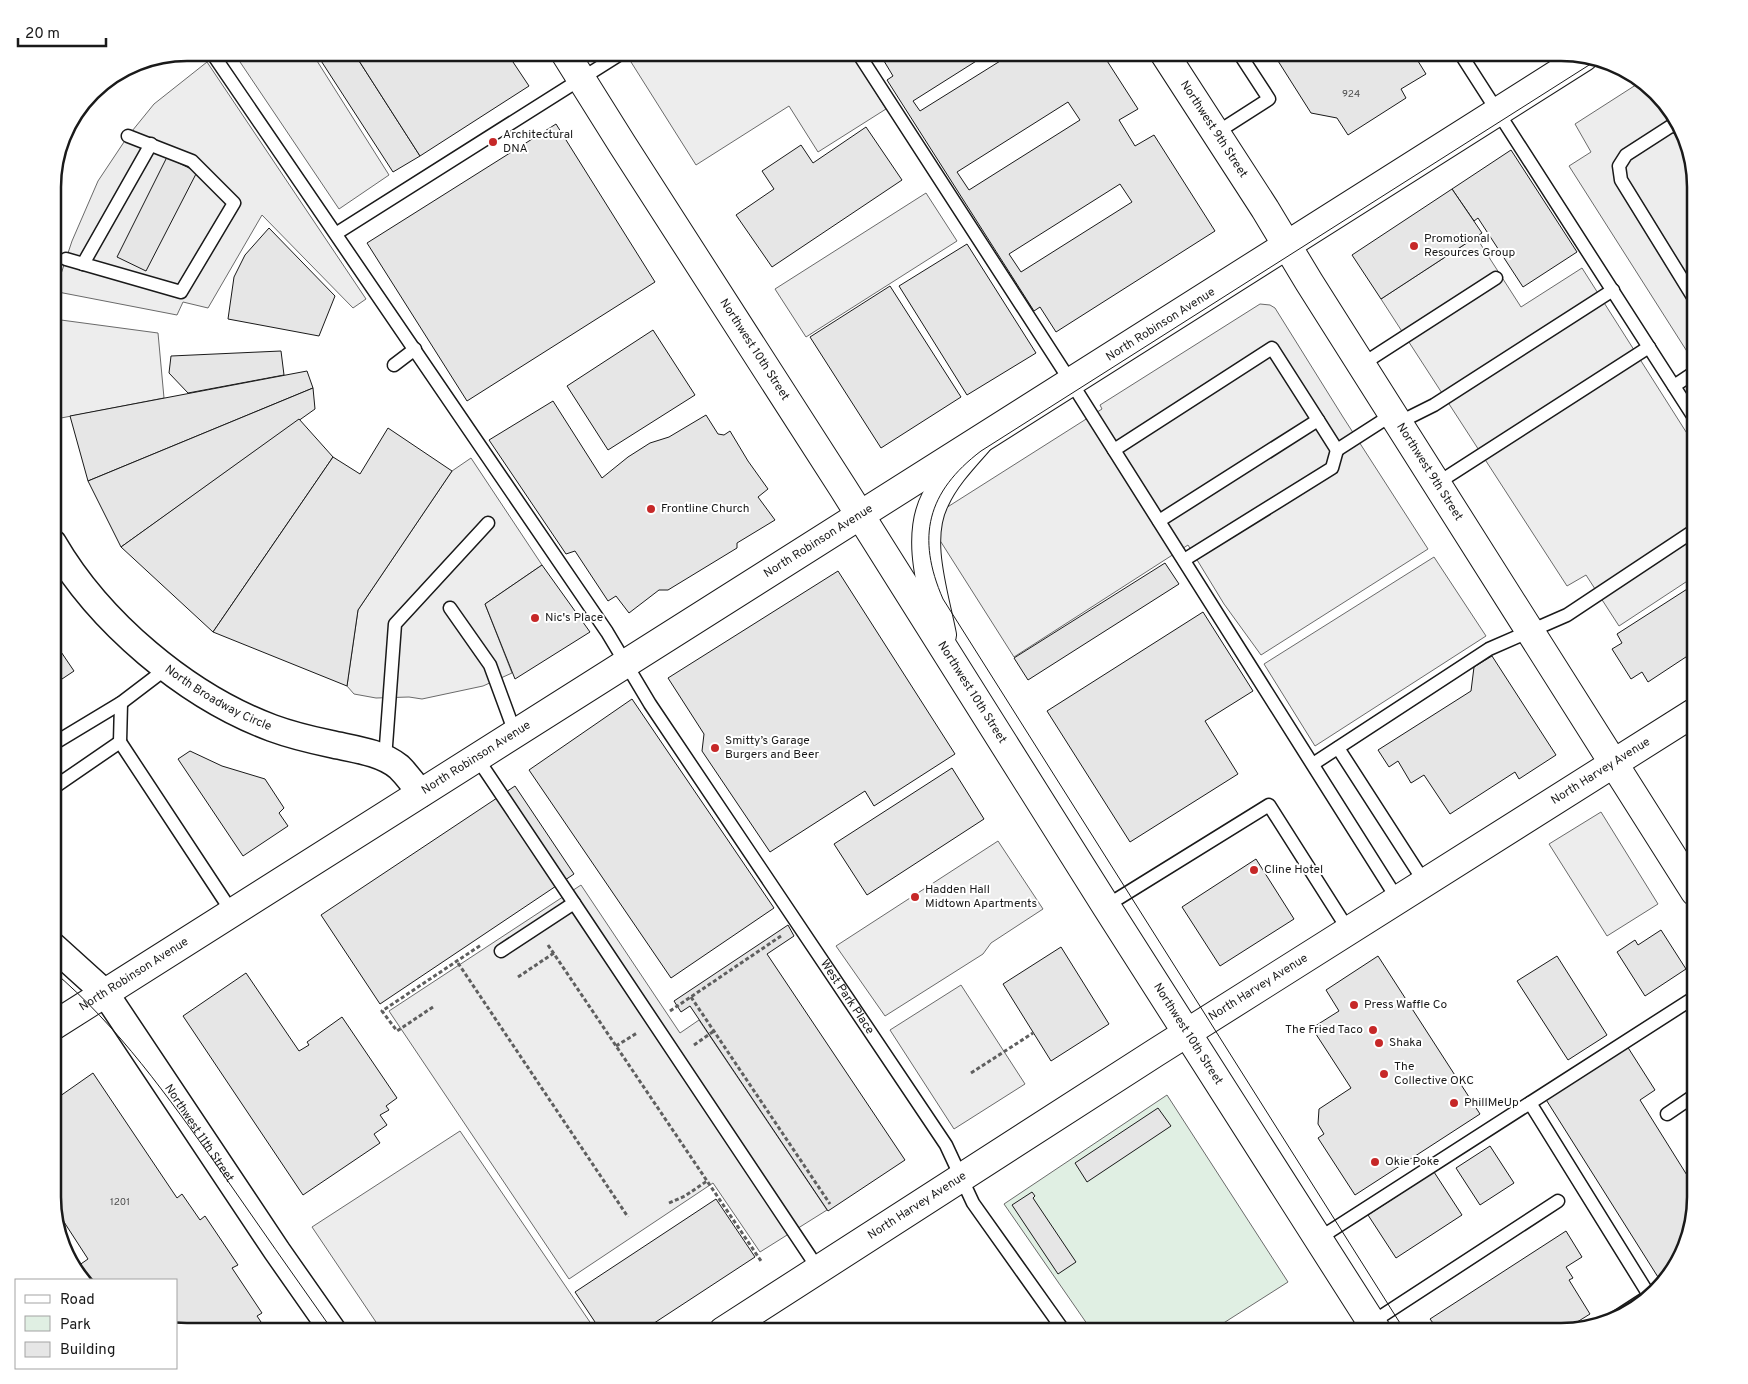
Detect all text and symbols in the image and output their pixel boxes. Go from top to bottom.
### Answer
scale bar [18,15,105,47]
text: 20 m [25,25,60,44]
street label: Northwest 9th Street [1176,78,1251,181]
house number: 924 [1342,88,1360,101]
place label: Architectural DNA [503,127,573,157]
marker: Architectural DNA [487,136,499,148]
place label: Promotional Resources Group [1424,231,1515,261]
marker: Promotional Resources Group [1408,240,1420,252]
street label: North Robinson Avenue [1103,284,1218,365]
street label: Northwest 10th Street [716,296,793,404]
street label: Northwest 9th Street [1392,420,1466,524]
place label: Frontline Church [661,501,750,517]
street label: North Robinson Avenue [761,501,876,582]
marker: Frontline Church [645,503,657,515]
place label: Nic's Place [545,610,603,626]
marker: Nic's Place [529,612,541,624]
street label: Northwest 10th Street [934,638,1010,747]
street label: North Broadway Circle [161,662,274,735]
street label: North Robinson Avenue [419,718,534,799]
place label: Smitty’s Garage Burgers and Beer [725,733,820,763]
street label: North Harvey Avenue [1548,734,1653,809]
marker: Smitty’s Garage Burgers and Beer [709,742,721,754]
place label: Cline Hotel [1264,862,1323,878]
marker: Cline Hotel [1248,864,1260,876]
place label: Hadden Hall Midtown Apartments [925,882,1037,912]
marker: Hadden Hall Midtown Apartments [909,891,921,903]
street label: North Robinson Avenue [76,934,192,1015]
street label: North Harvey Avenue [1206,950,1311,1025]
street label: West Park Place [816,957,878,1038]
street label: Northwest 10th Street [1149,980,1226,1088]
place label: Press Waffle Co [1364,997,1448,1013]
marker: Press Waffle Co [1348,999,1360,1011]
place label: The Fried Taco [1285,1022,1363,1038]
marker: The Fried Taco [1367,1024,1379,1036]
place label: Shaka [1389,1035,1422,1051]
marker: Shaka [1373,1037,1385,1049]
place label: The Collective OKC [1394,1059,1474,1089]
marker: The Collective OKC [1378,1068,1390,1080]
street label: Northwest 11th Street [160,1081,237,1186]
place label: PhillMeUp [1464,1095,1519,1111]
marker: PhillMeUp [1448,1097,1460,1109]
place label: Okie Poke [1385,1154,1439,1170]
marker: Okie Poke [1369,1156,1381,1168]
street label: North Harvey Avenue [865,1168,970,1244]
house number: 1201 [110,1196,130,1209]
legend [15,1279,178,1369]
text: Road [60,1291,95,1310]
text: Park [60,1316,91,1335]
text: Building [60,1341,115,1360]

